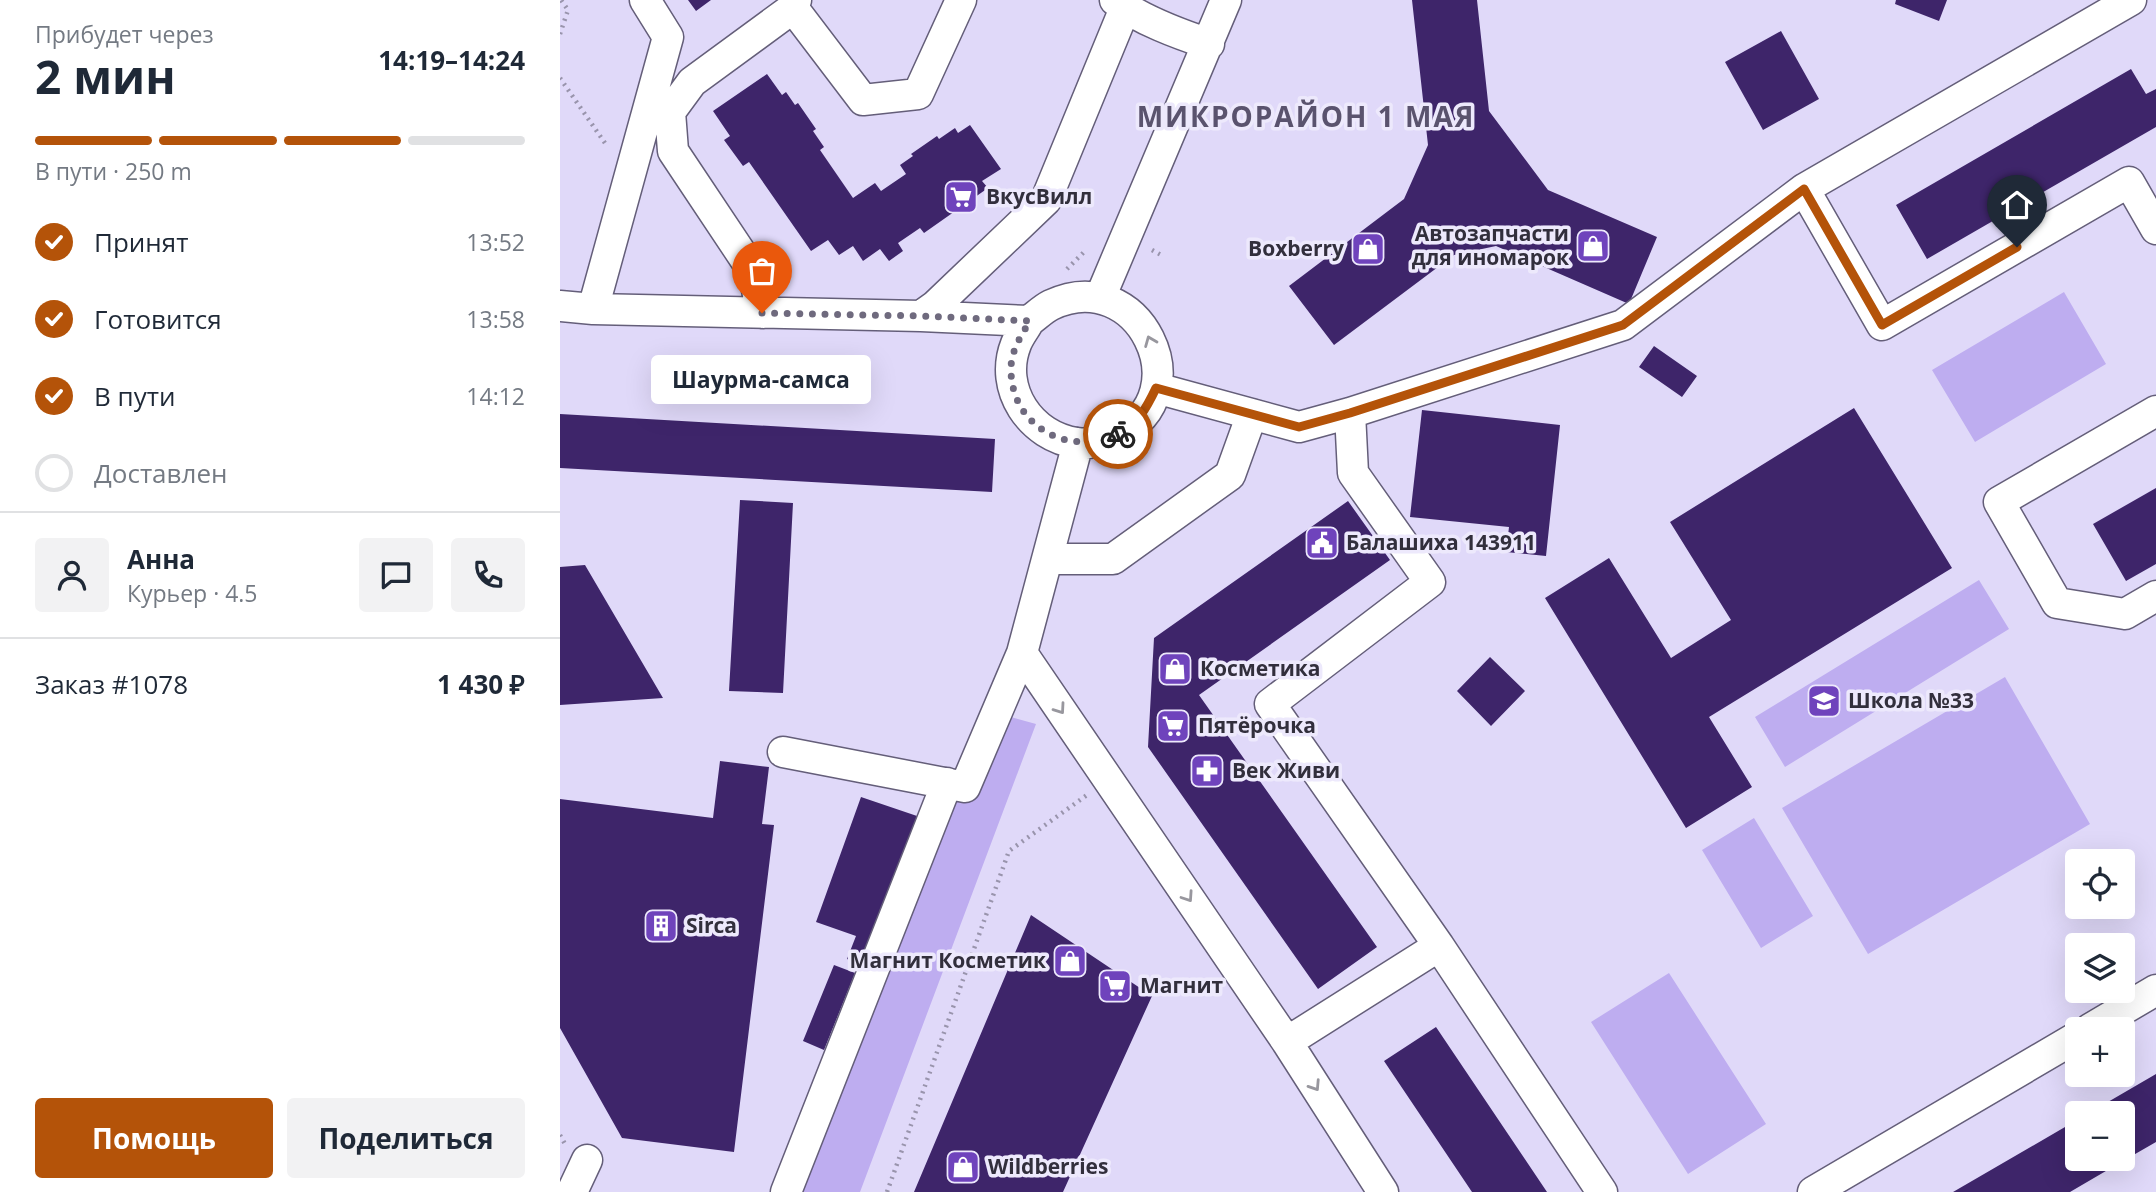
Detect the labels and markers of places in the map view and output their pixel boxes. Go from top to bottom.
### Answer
pin [1987,175,2047,247]
supermarket icon: ВкусВилл [942,178,980,216]
place label: ВкусВилл [986,182,1092,210]
place label: Автозапчасти для иномарок [1412,219,1569,271]
shop icon: Автозапчасти для иномарок [1574,227,1612,265]
shop icon: Boxberry [1349,230,1387,268]
place label: Boxberry [1248,234,1344,262]
pin [732,241,792,313]
callout: Шаурма-самса [652,355,872,404]
public building icon: Балашиха 143911 [1303,524,1341,562]
place label: Балашиха 143911 [1346,528,1536,556]
shop icon: Косметика [1156,650,1194,688]
place label: Косметика [1200,654,1320,682]
school or university icon: Школа №33 [1805,682,1843,720]
place label: Школа №33 [1848,686,1974,714]
supermarket icon: Пятёрочка [1154,707,1192,745]
place label: Пятёрочка [1198,711,1316,739]
pharmacy icon: Век Живи [1188,752,1226,790]
place label: Век Живи [1232,756,1340,784]
building icon: Sirca [642,907,680,945]
place label: Sirca [686,911,737,939]
shop icon: Магнит Косметик [1051,942,1089,980]
place label: Магнит Косметик [850,946,1046,974]
supermarket icon: Магнит [1096,967,1134,1005]
place label: Магнит [1140,971,1224,999]
shop icon: Wildberries [944,1148,982,1186]
place label: Wildberries [988,1152,1108,1180]

